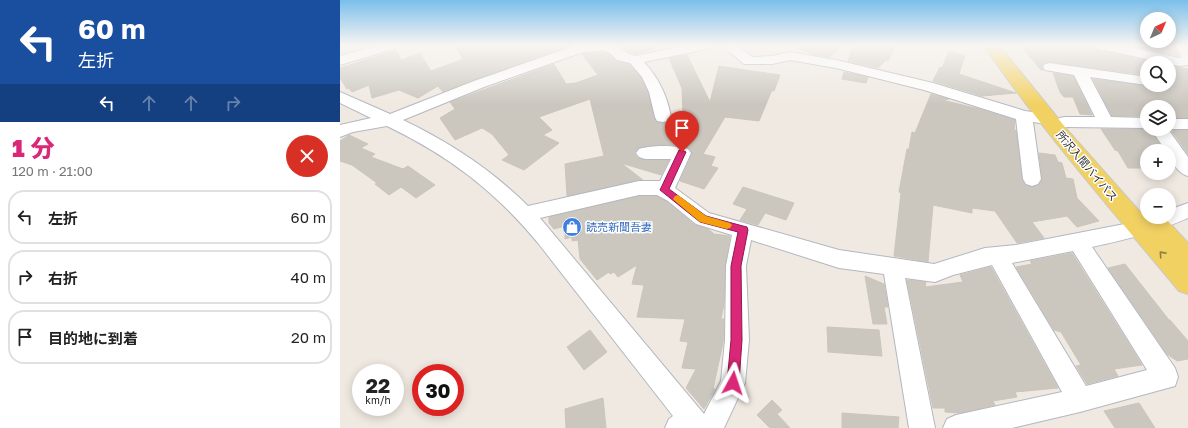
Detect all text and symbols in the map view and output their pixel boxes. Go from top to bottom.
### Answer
text: 60 m [78,12,145,45]
north arrow [1140,12,1176,48]
map controls [1140,12,1176,224]
icon: left [12,16,64,68]
text: 左折 [78,49,114,71]
button: search [1140,56,1176,92]
icon: left [96,92,118,114]
icon: ahead [138,92,160,114]
icon: ahead [180,92,202,114]
icon: right [222,92,244,114]
button: layers [1140,100,1176,136]
pin [665,111,699,152]
icon: arrive [671,117,693,139]
street label: 所沢入間バイパス [1054,128,1121,203]
text: 1 分 [12,133,55,162]
button: close [286,135,328,177]
button: + [1140,144,1176,180]
text: 120 m · 21:00 [12,163,93,179]
button: − [1140,188,1176,224]
icon: left [14,206,36,228]
text: 60 m [291,208,326,226]
text: 左折 [48,209,78,227]
shop icon: 読売新聞吾妻 [561,216,583,238]
place label: 読売新聞吾妻 [586,220,652,233]
one-way arrow [1160,251,1167,258]
icon: right [14,266,36,288]
text: 40 m [291,268,326,286]
text: 右折 [48,269,78,287]
icon: arrive [14,326,36,348]
text: 20 m [291,328,326,346]
text: 目的地に到着 [48,329,138,347]
position arrow [712,362,754,404]
speed limit sign: 30 [412,364,464,416]
text: 22 [366,373,390,397]
text: km/h [365,394,391,406]

